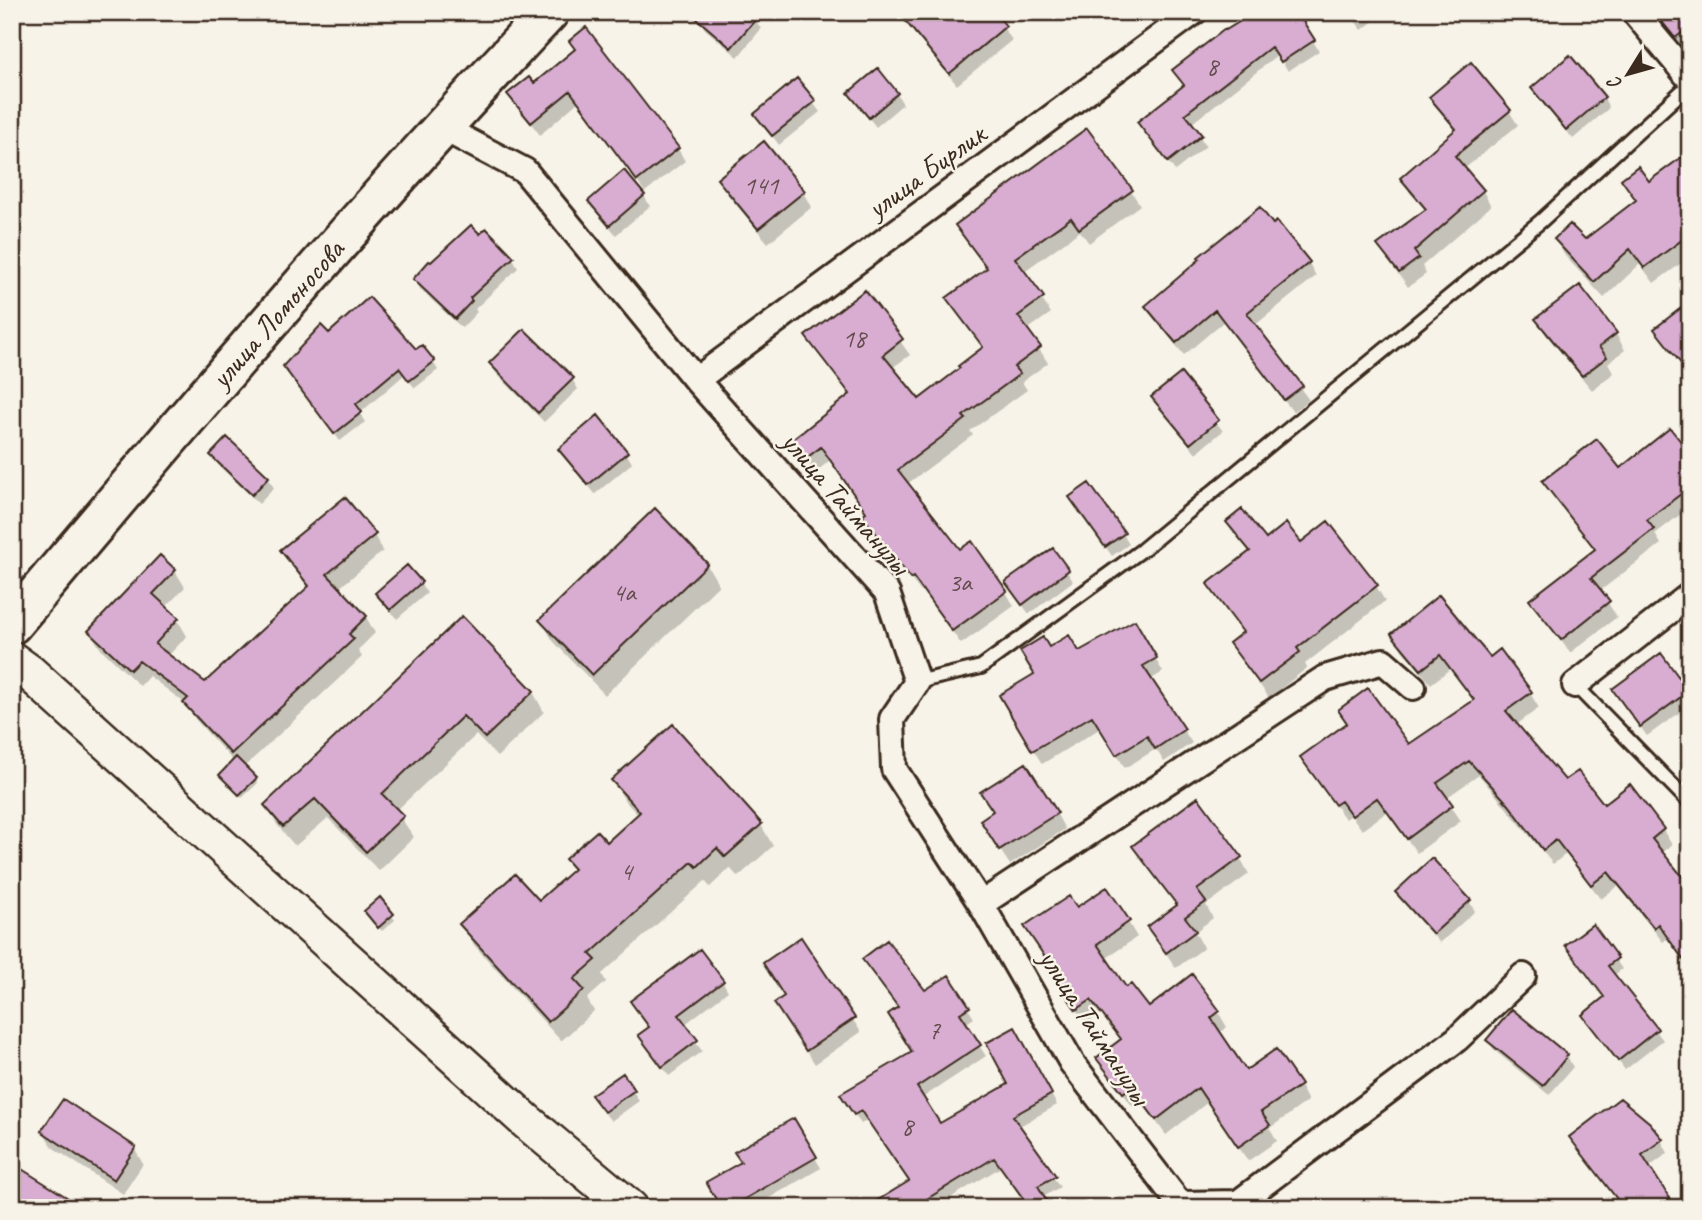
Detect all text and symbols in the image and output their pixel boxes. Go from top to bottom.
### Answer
north arrow [1594,38,1664,108]
house number: 8 [1206,50,1220,83]
text: С [1601,71,1628,95]
street label: улица Бирлик [858,114,994,228]
house number: 141 [743,169,780,202]
street label: улица Ломоносова [201,230,353,398]
house number: 18 [842,322,868,355]
street label: улица Тайманулы [772,422,920,584]
house number: 3а [948,566,973,599]
house number: 4а [612,576,637,609]
house number: 4 [620,855,634,888]
street label: улица Тайманулы [1029,940,1161,1114]
house number: 7 [928,1014,941,1047]
house number: 8 [901,1110,915,1143]

